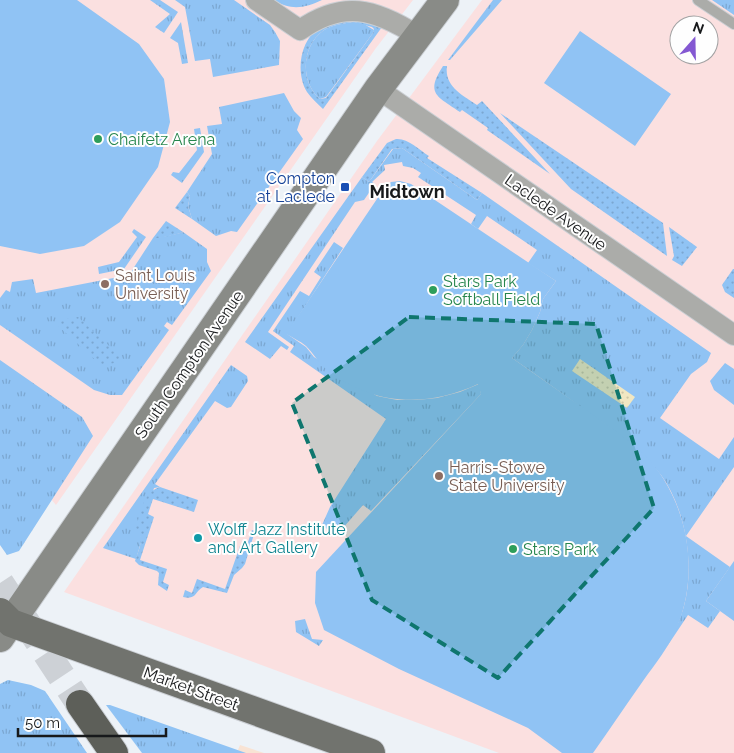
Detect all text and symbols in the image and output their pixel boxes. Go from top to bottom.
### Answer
north arrow [669,15,719,65]
text: N [691,18,706,37]
place label: Chaifetz Arena [108,130,215,149]
marker: Chaifetz Arena [92,133,104,145]
place label: Compton at Laclede [257,169,335,206]
street label: Laclede Avenue [501,170,610,255]
marker: Compton at Laclede [339,181,351,193]
district label: Midtown [369,181,445,202]
place label: Saint Louis University [115,266,195,303]
place label: Stars Park Softball Field [443,272,540,309]
marker: Saint Louis University [99,278,111,290]
marker: Stars Park Softball Field [427,284,439,296]
street label: South Compton Avenue [131,287,248,442]
place label: Harris-Stowe State University [449,458,565,495]
marker: Harris-Stowe State University [433,470,445,482]
place label: Wolff Jazz Institute and Art Gallery [208,520,346,557]
marker: Wolff Jazz Institute and Art Gallery [192,532,204,544]
place label: Stars Park [523,540,597,559]
marker: Stars Park [507,543,519,555]
street label: Market Street [141,663,241,715]
scale bar [18,706,165,738]
text: 50 m [25,714,60,732]

